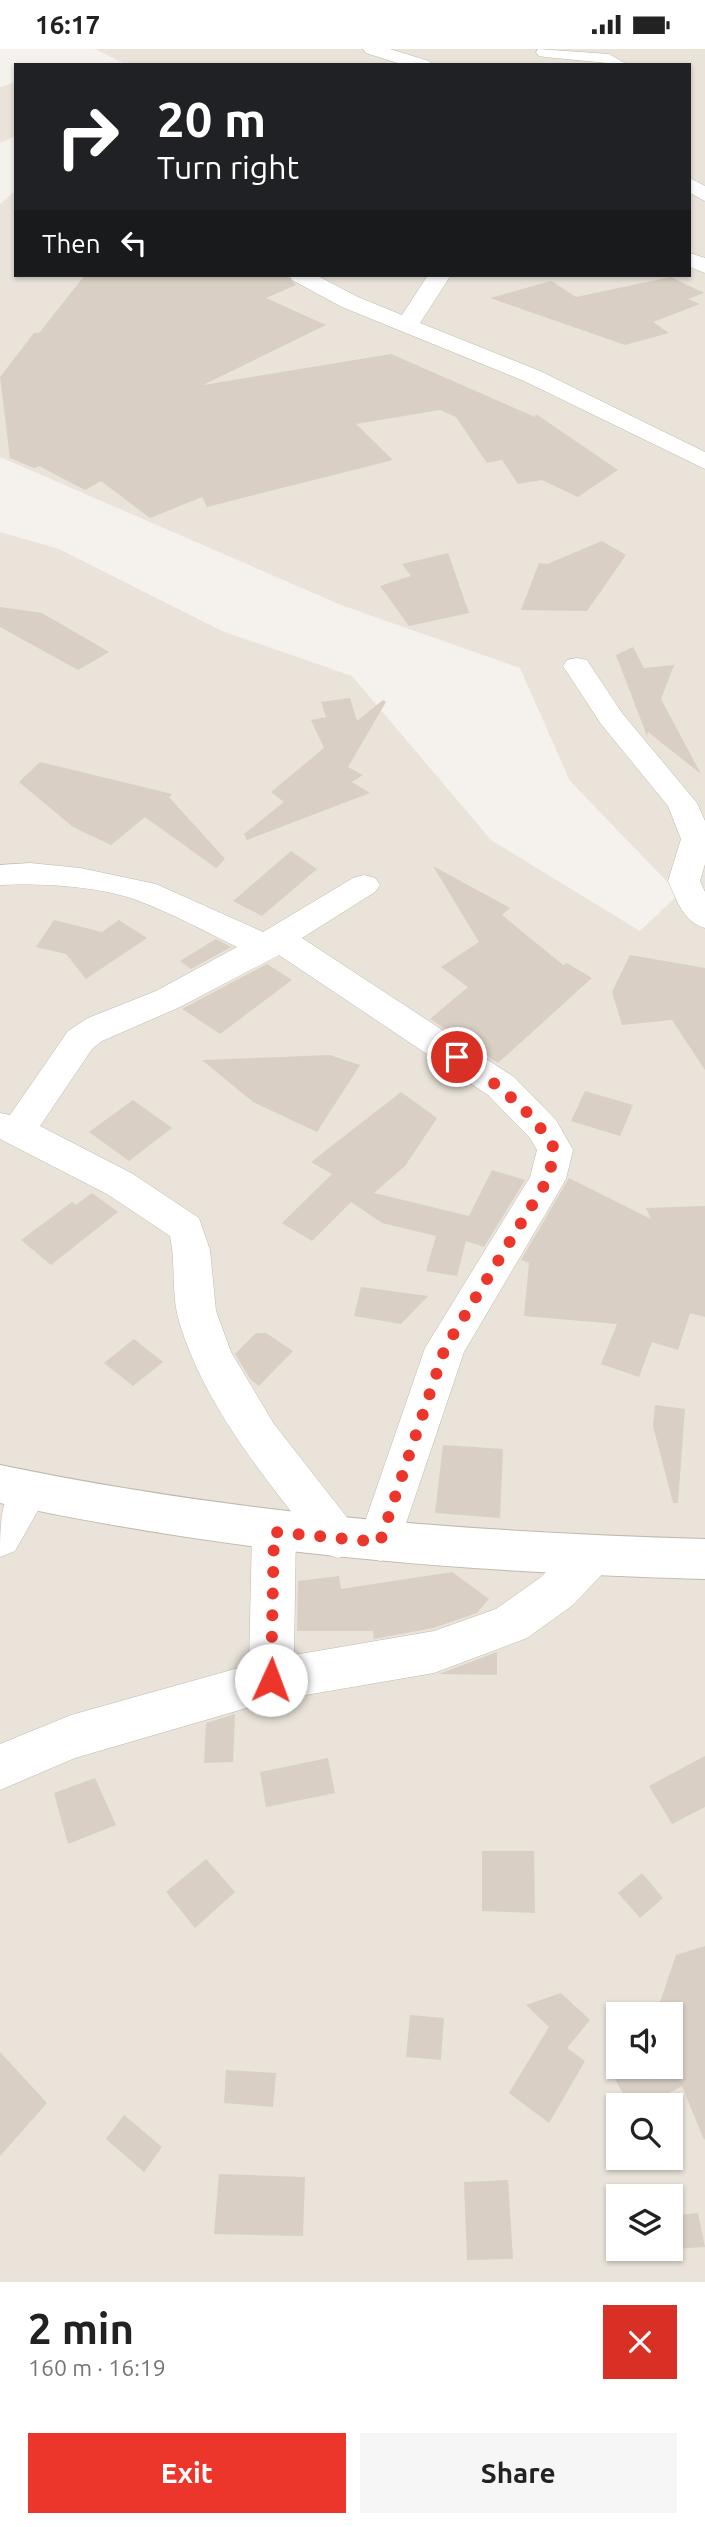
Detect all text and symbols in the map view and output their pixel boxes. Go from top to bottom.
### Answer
text: 16:17 [35,10,100,39]
icon: right [42,91,133,182]
text: 20 m [157,91,266,146]
text: Turn right [157,149,299,185]
icon: left [115,224,153,262]
text: Then [42,229,101,258]
pin [427,1027,487,1087]
icon: arrive [438,1038,476,1076]
position arrow [234,1643,308,1717]
map controls [606,2002,683,2261]
button: sound [606,2002,683,2079]
button: search [606,2093,683,2170]
button: layers [606,2184,683,2261]
text: 2 min [28,2305,134,2352]
button: close [603,2305,677,2379]
text: 160 m · 16:19 [28,2355,166,2380]
button: Exit [28,2433,346,2513]
button: Share [360,2433,677,2513]

